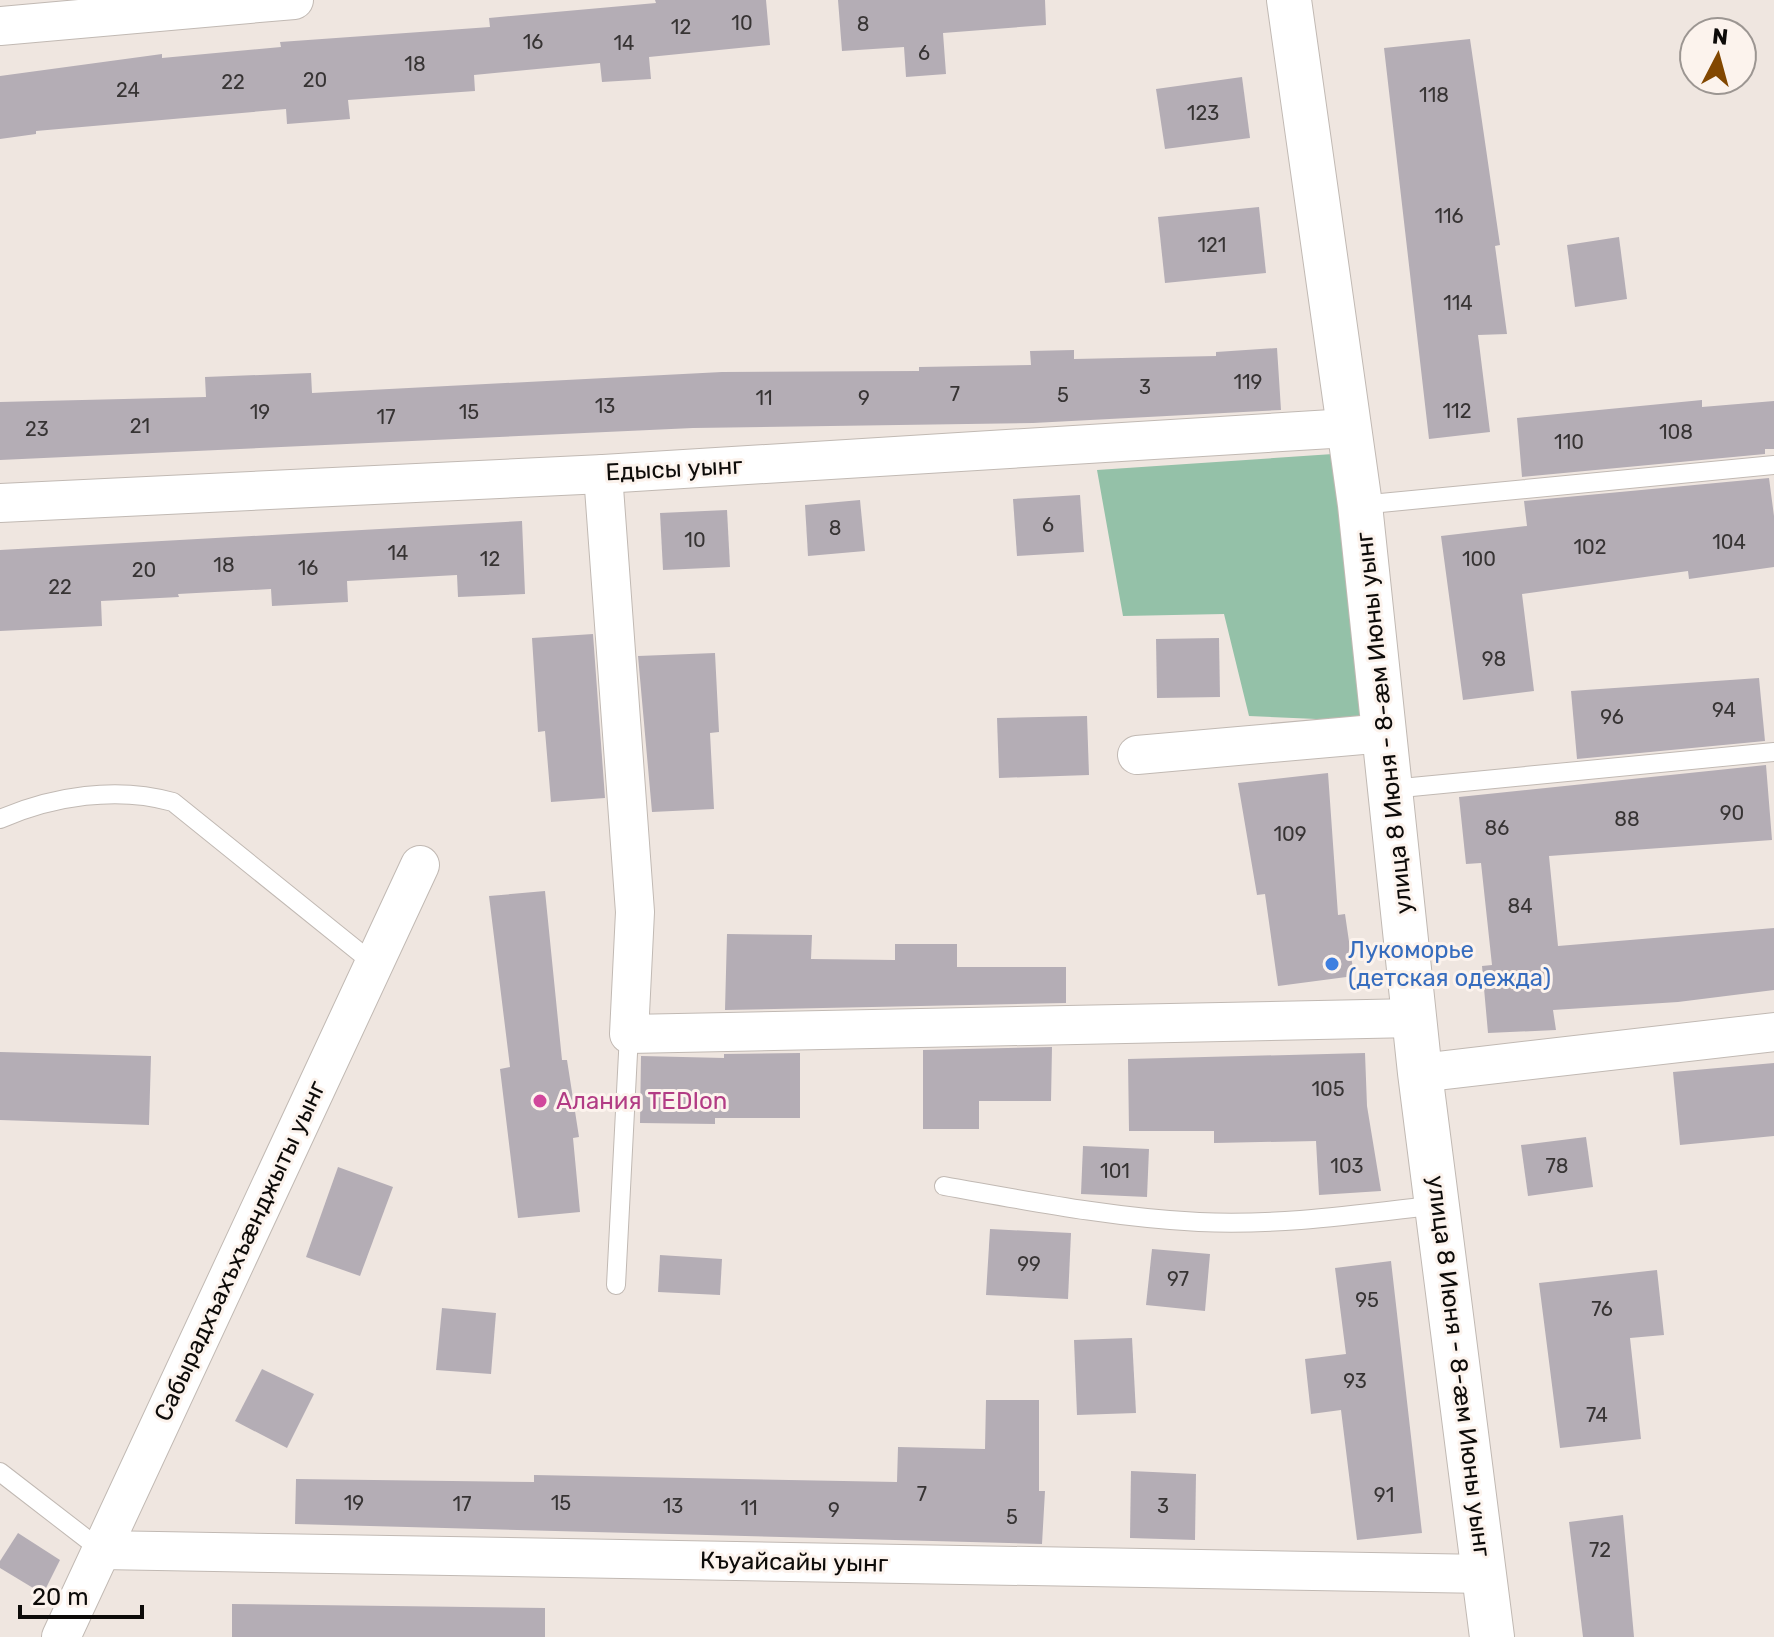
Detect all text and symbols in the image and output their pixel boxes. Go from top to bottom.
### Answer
house number: 10 [731,11,753,35]
house number: 8 [857,12,869,36]
house number: 12 [671,15,691,39]
north arrow [1678,16,1758,96]
text: N [1711,22,1729,51]
house number: 16 [523,30,543,54]
house number: 14 [614,31,634,55]
house number: 6 [918,41,930,65]
house number: 18 [404,52,426,76]
house number: 20 [303,68,327,92]
house number: 22 [221,70,245,94]
house number: 24 [116,78,140,102]
house number: 118 [1419,83,1449,107]
house number: 123 [1187,101,1219,125]
house number: 116 [1434,204,1464,228]
house number: 121 [1198,233,1226,257]
house number: 114 [1443,291,1473,315]
house number: 119 [1234,370,1262,394]
house number: 3 [1139,375,1151,399]
house number: 7 [950,382,960,406]
house number: 5 [1057,383,1069,407]
house number: 11 [755,386,773,410]
house number: 9 [858,386,870,410]
house number: 13 [595,394,615,418]
house number: 112 [1443,399,1471,423]
house number: 19 [250,400,270,424]
house number: 15 [459,400,479,424]
house number: 17 [377,405,395,429]
house number: 21 [130,414,150,438]
house number: 23 [25,417,49,441]
house number: 108 [1659,420,1693,444]
house number: 110 [1554,430,1584,454]
street label: Едысы уынг [605,451,744,487]
house number: 6 [1042,513,1054,537]
house number: 8 [829,516,841,540]
house number: 10 [684,528,706,552]
street label: улица 8 Июня - 8-ӕм Июны уынг [1350,530,1418,915]
house number: 104 [1712,530,1746,554]
house number: 102 [1574,535,1607,559]
house number: 14 [388,541,408,565]
house number: 12 [480,547,500,571]
house number: 100 [1462,547,1496,571]
house number: 18 [213,553,235,577]
house number: 16 [298,556,318,580]
house number: 20 [132,558,156,582]
house number: 22 [48,575,72,599]
house number: 98 [1482,647,1506,671]
house number: 94 [1712,698,1736,722]
house number: 96 [1600,705,1624,729]
house number: 90 [1720,801,1744,825]
house number: 88 [1614,807,1640,831]
house number: 86 [1485,816,1509,840]
house number: 109 [1273,822,1307,846]
house number: 84 [1507,894,1533,918]
place label: Лукоморье (детская одежда) [1348,936,1551,992]
marker: Лукоморье (детская одежда) [1323,955,1341,973]
street label: Сабырадхъахъхъæнджыты уынг [149,1076,332,1426]
house number: 105 [1311,1077,1345,1101]
place label: Алания ТEDIon [556,1087,727,1115]
marker: Алания ТEDIon [531,1092,549,1110]
house number: 103 [1330,1154,1364,1178]
house number: 78 [1546,1154,1568,1178]
house number: 101 [1100,1159,1130,1183]
street label: улица 8 Июня - 8-ӕм Июны уынг [1422,1174,1496,1559]
house number: 99 [1017,1252,1041,1276]
house number: 97 [1167,1267,1189,1291]
house number: 95 [1355,1288,1379,1312]
house number: 76 [1591,1297,1613,1321]
house number: 93 [1343,1369,1367,1393]
house number: 74 [1586,1403,1608,1427]
house number: 7 [917,1482,927,1506]
house number: 91 [1374,1483,1394,1507]
house number: 19 [344,1491,364,1515]
house number: 15 [551,1491,571,1515]
house number: 17 [453,1492,471,1516]
house number: 13 [663,1494,683,1518]
house number: 3 [1157,1494,1169,1518]
house number: 11 [740,1496,758,1520]
house number: 9 [828,1498,840,1522]
house number: 5 [1006,1505,1018,1529]
house number: 72 [1589,1538,1611,1562]
street label: Къуайсайы уынг [700,1546,889,1578]
scale bar [20,1569,142,1619]
text: 20 m [32,1583,89,1611]

